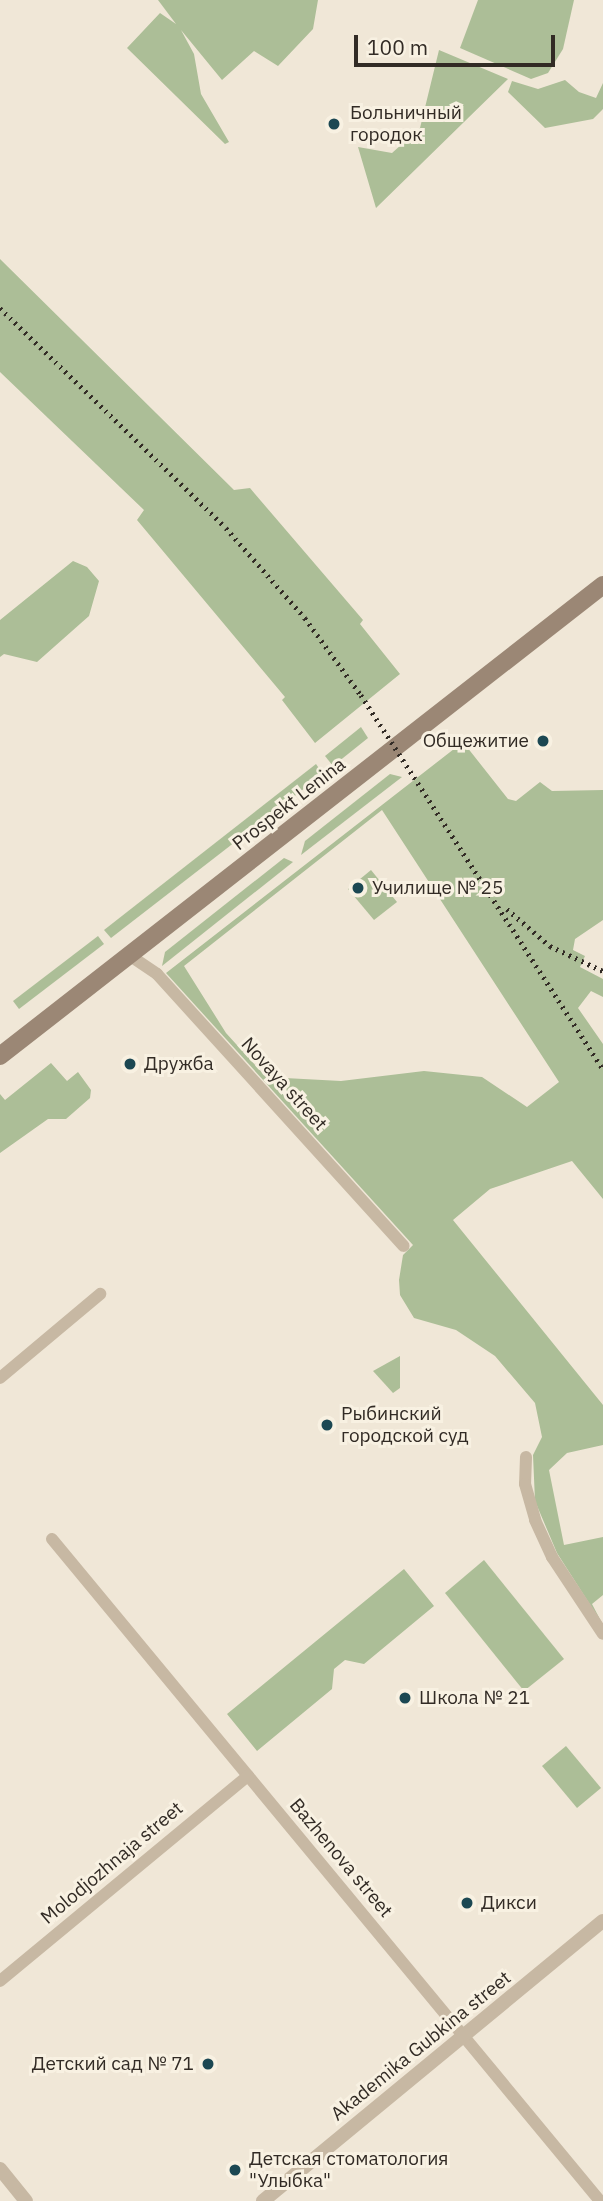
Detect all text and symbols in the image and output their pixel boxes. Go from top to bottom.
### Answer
scale bar [358,21,559,65]
text: 100 m [367,33,428,61]
place label: Больничный городок [350,102,462,146]
marker: Больничный городок [324,114,344,134]
place label: Общежитие [423,730,529,752]
marker: Общежитие [535,733,551,749]
street label: Prospekt Lenina [228,753,350,855]
place label: Училище № 25 [372,877,503,899]
marker: Училище № 25 [350,880,366,896]
street label: Novaya street [236,1033,332,1135]
place label: Дружба [144,1053,214,1075]
marker: Дружба [122,1056,138,1072]
place label: Рыбинский городской суд [341,1403,469,1447]
marker: Рыбинский городской суд [319,1417,335,1433]
place label: Школа № 21 [419,1687,530,1709]
marker: Школа № 21 [397,1690,413,1706]
street label: Bazhenova street [285,1794,397,1922]
street label: Molodjozhnaja street [36,1797,188,1929]
place label: Дикси [481,1892,537,1914]
marker: Дикси [459,1895,475,1911]
street label: Akademika Gubkina street [326,1966,516,2126]
place label: Детский сад № 71 [32,2053,194,2075]
marker: Детский сад № 71 [200,2056,216,2072]
place label: Детская стоматология "Улыбка" [249,2148,448,2192]
marker: Детская стоматология "Улыбка" [227,2162,243,2178]

